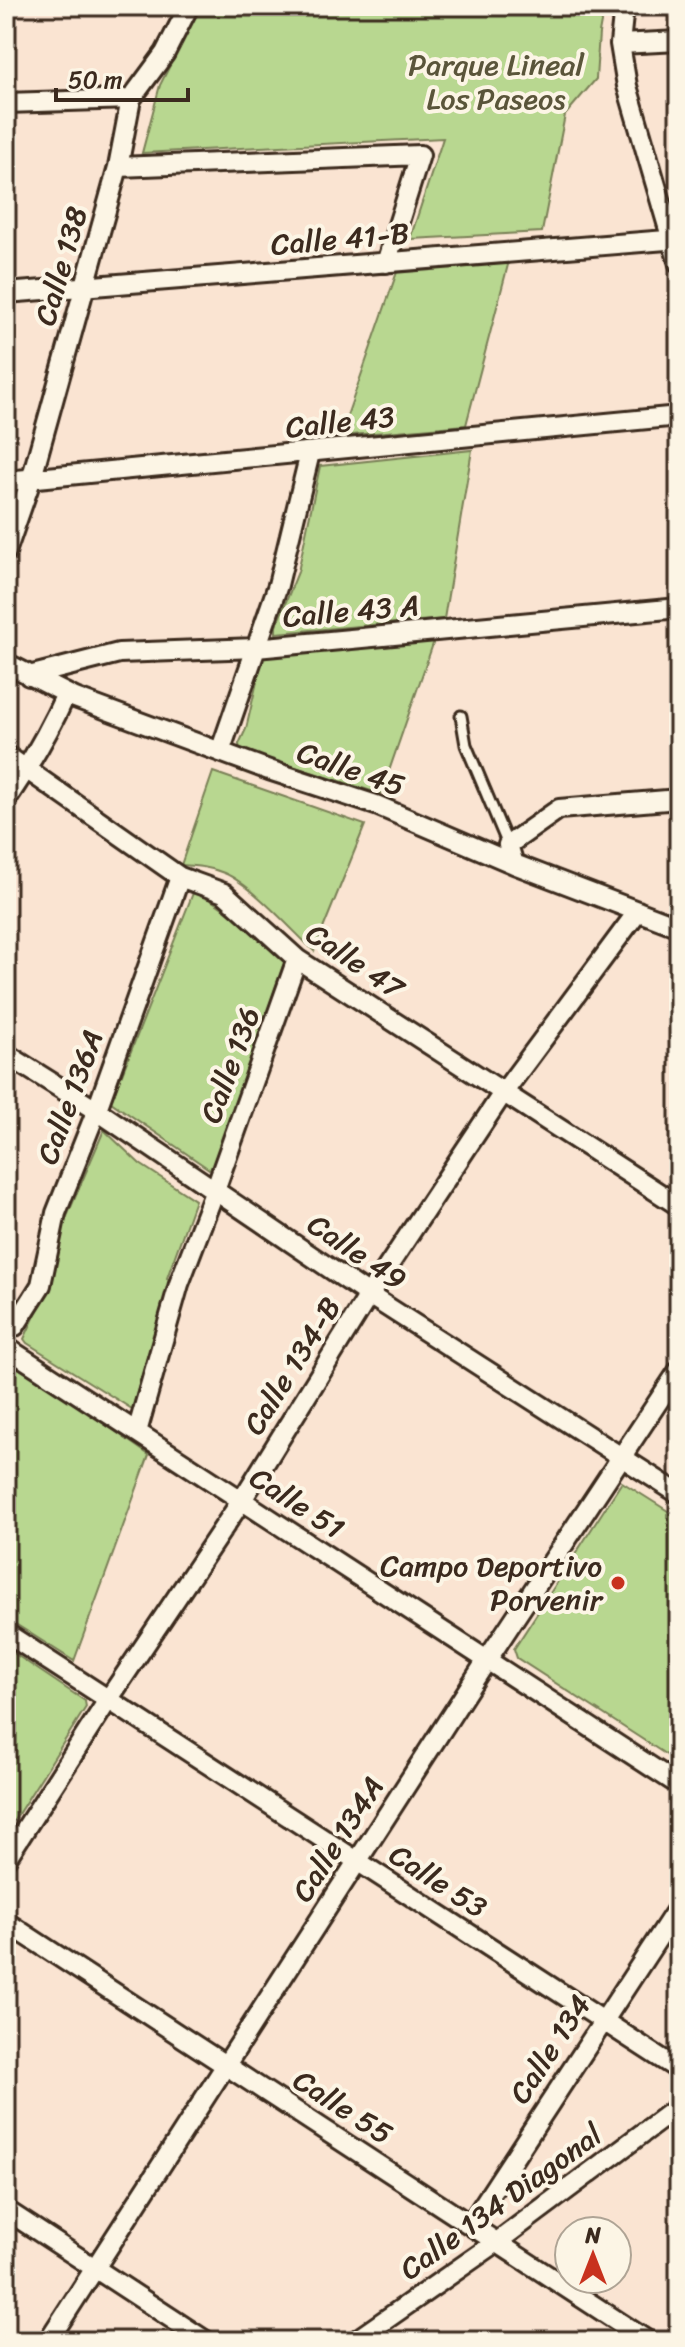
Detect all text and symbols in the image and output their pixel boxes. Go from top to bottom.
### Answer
park label: Parque Lineal Los Paseos [408,38,585,126]
scale bar [56,52,188,102]
text: 50 m [68,59,123,101]
street label: Calle 138 [18,200,104,332]
street label: Calle 41-B [269,206,411,272]
street label: Calle 43 [283,389,397,455]
street label: Calle 43 A [281,578,421,644]
street label: Calle 45 [290,725,412,813]
street label: Calle 47 [294,908,417,1015]
street label: Calle 136 [184,999,276,1131]
street label: Calle 136A [21,1022,119,1172]
street label: Calle 49 [296,1199,418,1305]
street label: Calle 134-B [228,1286,356,1446]
street label: Calle 51 [238,1452,356,1554]
place label: Campo Deportivo Porvenir [380,1539,604,1627]
marker: Campo Deportivo Porvenir [609,1574,627,1592]
street label: Calle 134A [277,1765,399,1913]
street label: Calle 53 [378,1829,498,1933]
street label: Calle 134 [494,1983,606,2115]
street label: Calle 55 [282,2054,404,2160]
street label: Calle 134 Diagonal [388,2109,615,2295]
north arrow [553,2215,633,2295]
text: N [584,2216,601,2255]

